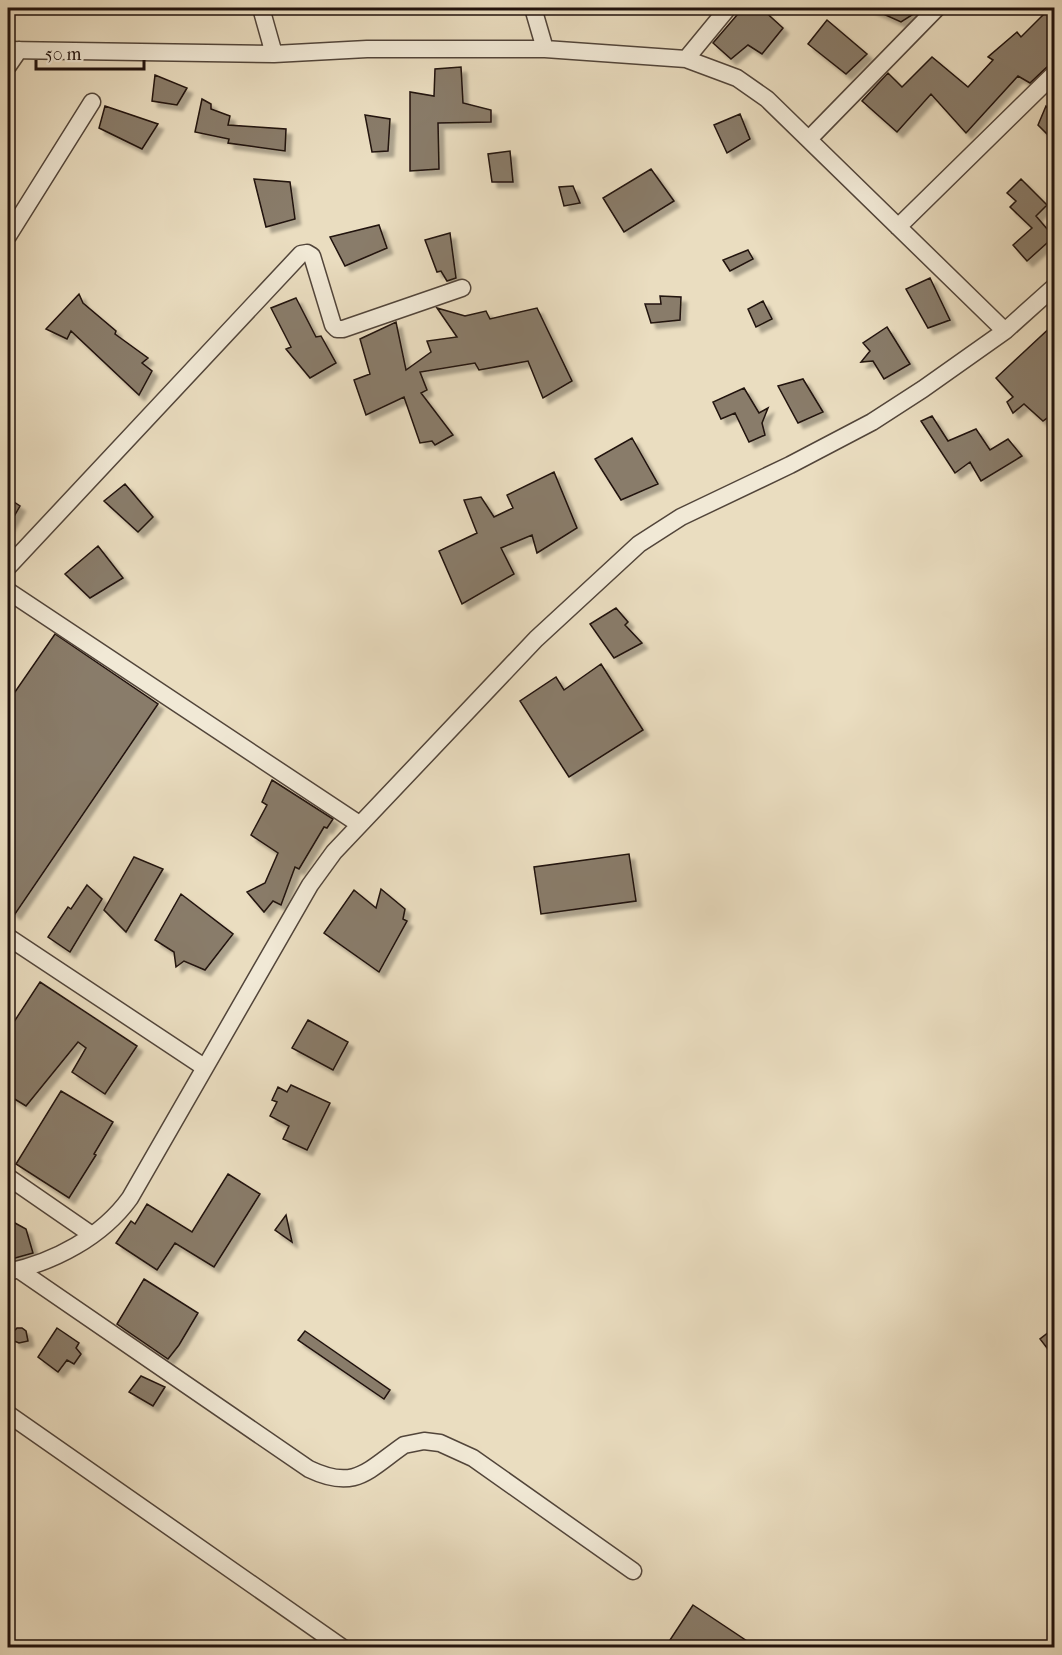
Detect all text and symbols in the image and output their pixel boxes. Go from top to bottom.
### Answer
scale bar [36,33,144,71]
text: 50 m [45,44,82,65]

